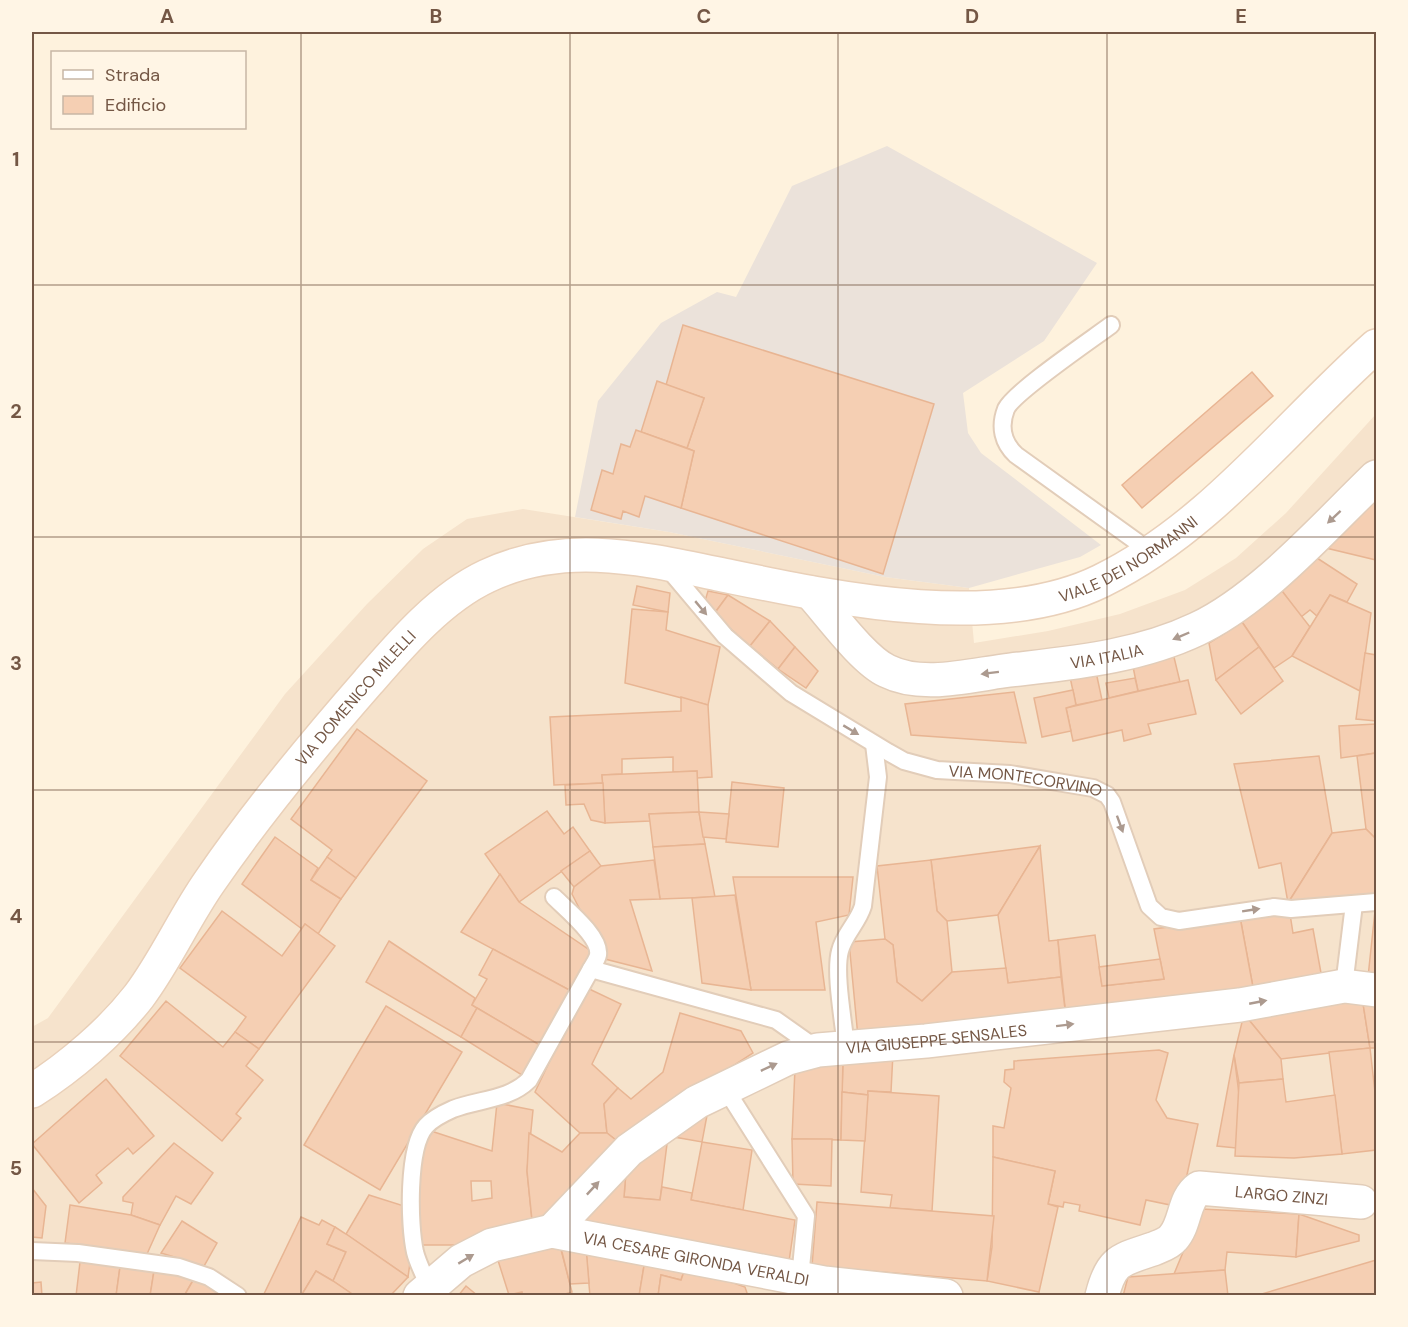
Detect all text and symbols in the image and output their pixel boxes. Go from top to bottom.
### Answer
text: A [160,3,174,29]
text: B [430,3,442,29]
text: C [697,3,711,29]
text: D [965,3,979,29]
text: E [1235,3,1247,29]
legend [51,51,246,129]
text: Strada [105,63,160,87]
text: Edificio [105,93,166,117]
text: 1 [12,146,20,172]
text: 2 [10,398,22,424]
one-way arrow [1327,510,1342,523]
street label: VIALE DEI NORMANNI [1056,511,1202,607]
one-way arrow [695,600,708,616]
street label: VIA DOMENICO MILELLI [291,626,420,770]
one-way arrow [1172,632,1190,641]
street label: VIA ITALIA [1069,639,1146,674]
text: 3 [10,650,22,676]
one-way arrow [981,668,1000,678]
one-way arrow [843,725,860,736]
street label: VIA MONTECORVINO [948,761,1106,802]
one-way arrow [1115,815,1125,833]
text: 4 [10,903,23,929]
one-way arrow [1241,905,1260,914]
one-way arrow [1249,997,1268,1006]
street label: VIA GIUSEPPE SENSALES [845,1020,1028,1059]
one-way arrow [1055,1020,1074,1030]
one-way arrow [761,1063,778,1072]
text: 5 [10,1155,22,1181]
one-way arrow [585,1181,599,1195]
street label: LARGO ZINZI [1234,1181,1329,1210]
street label: VIA CESARE GIRONDA VERALDI [581,1227,811,1291]
one-way arrow [458,1254,474,1265]

